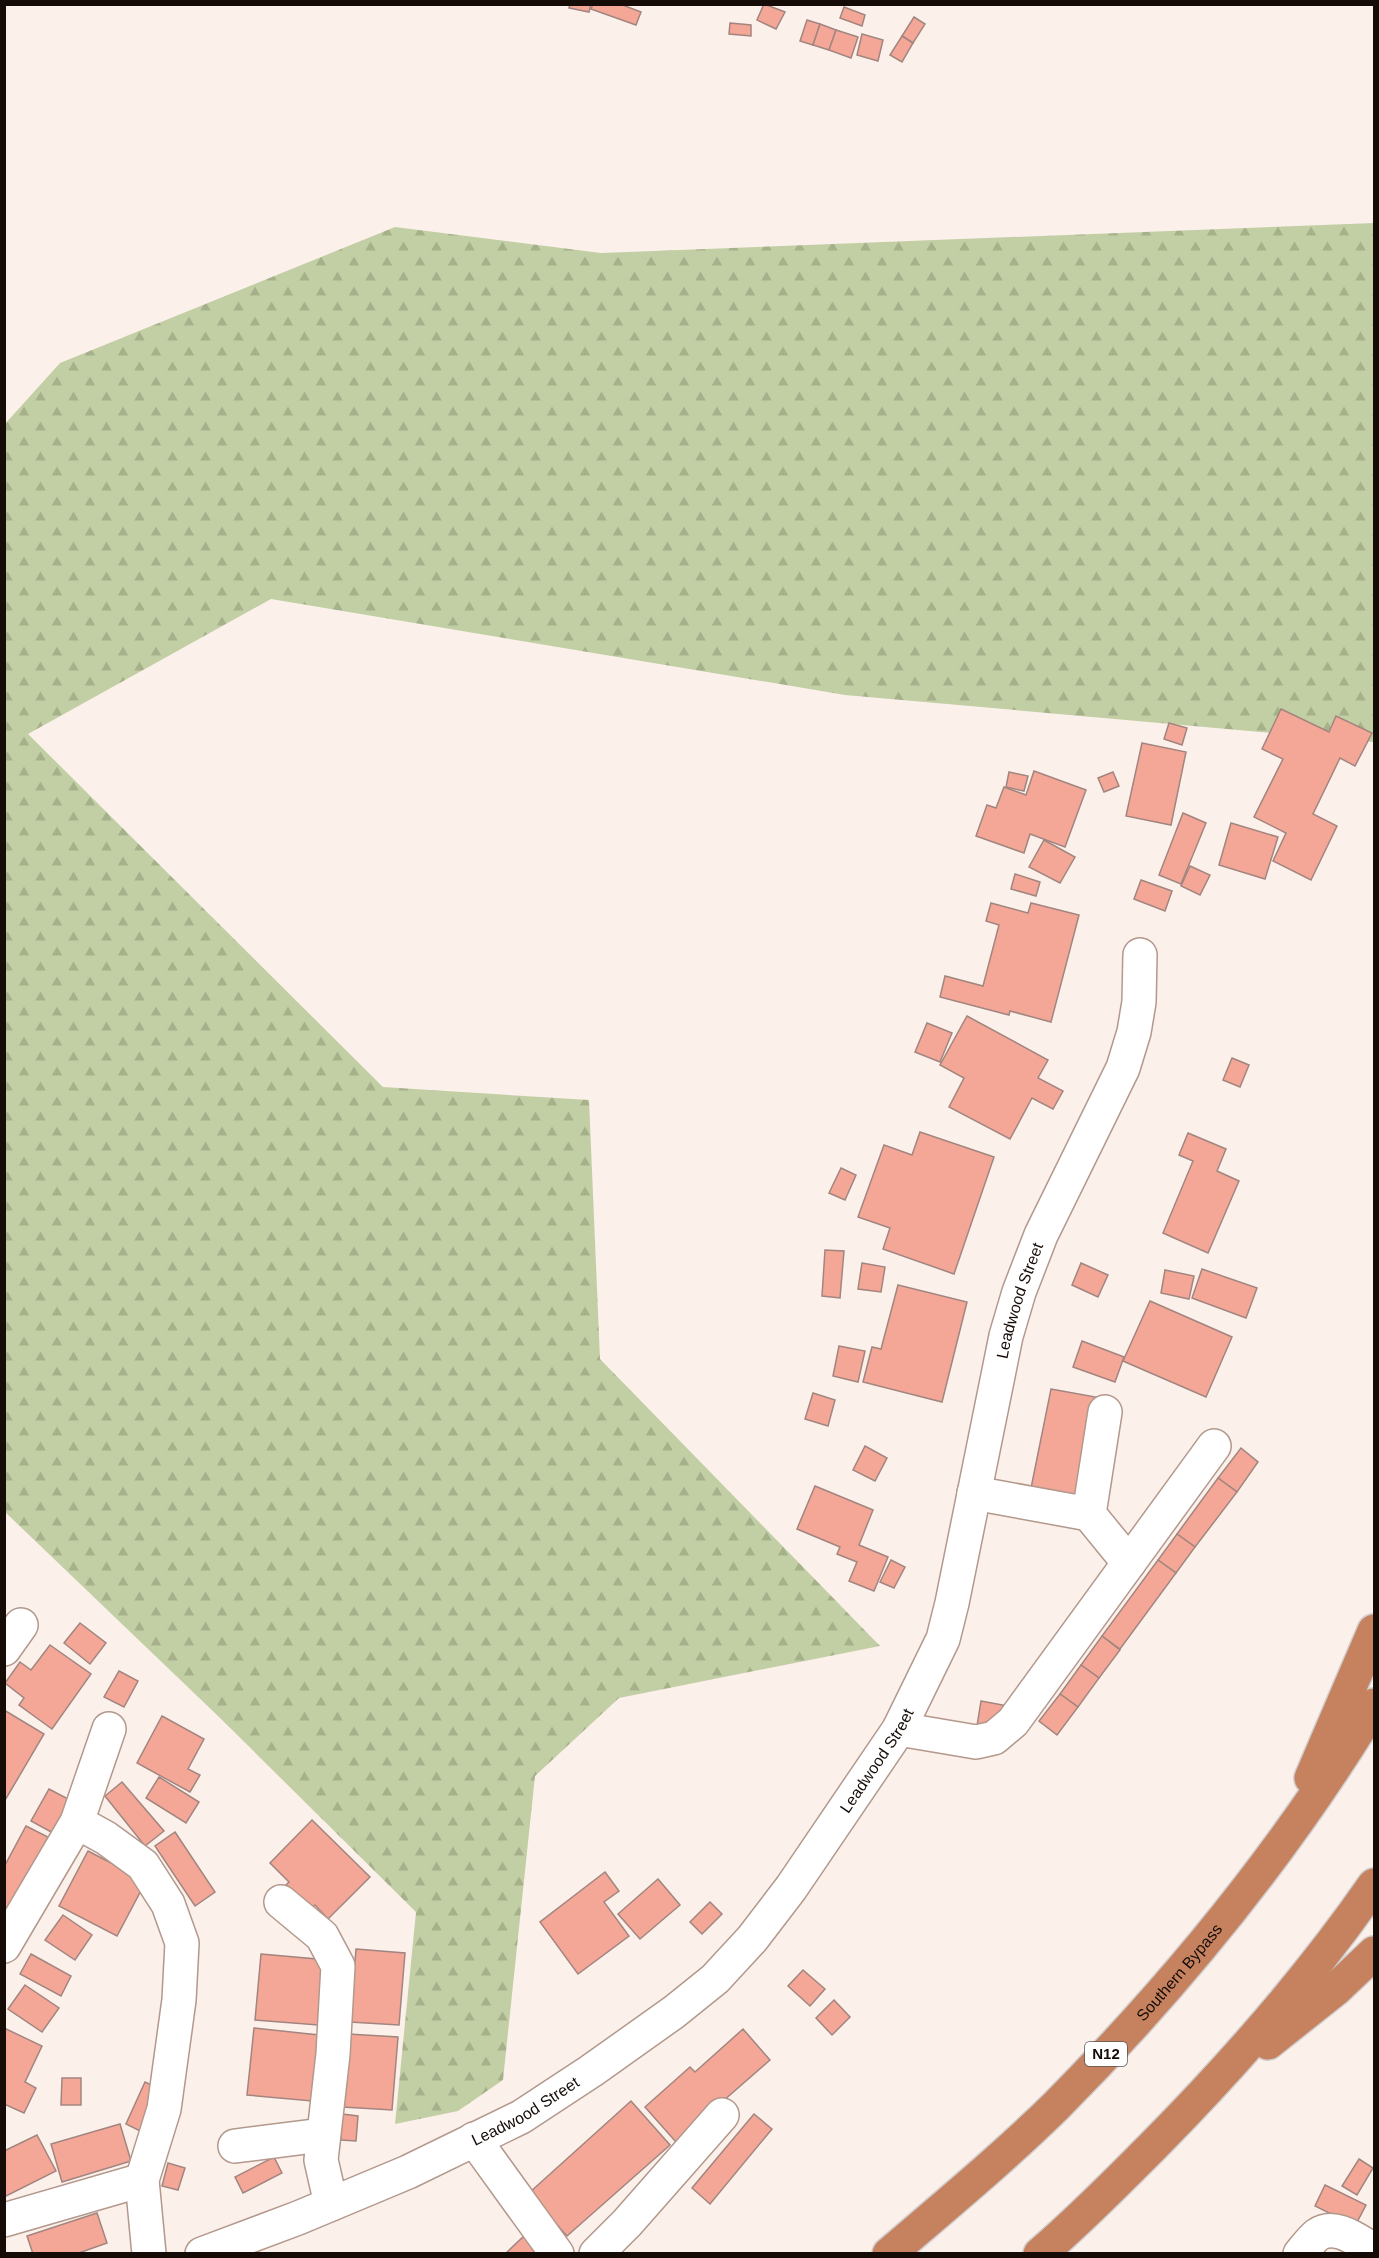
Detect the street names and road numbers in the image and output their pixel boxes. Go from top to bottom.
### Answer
street label: Leadwood Street [994,1240,1046,1360]
street label: Leadwood Street [837,1705,917,1816]
street label: Southern Bypass [1133,1921,1225,2024]
road number: N12 [1085,2042,1127,2066]
street label: Leadwood Street [469,2073,582,2149]

